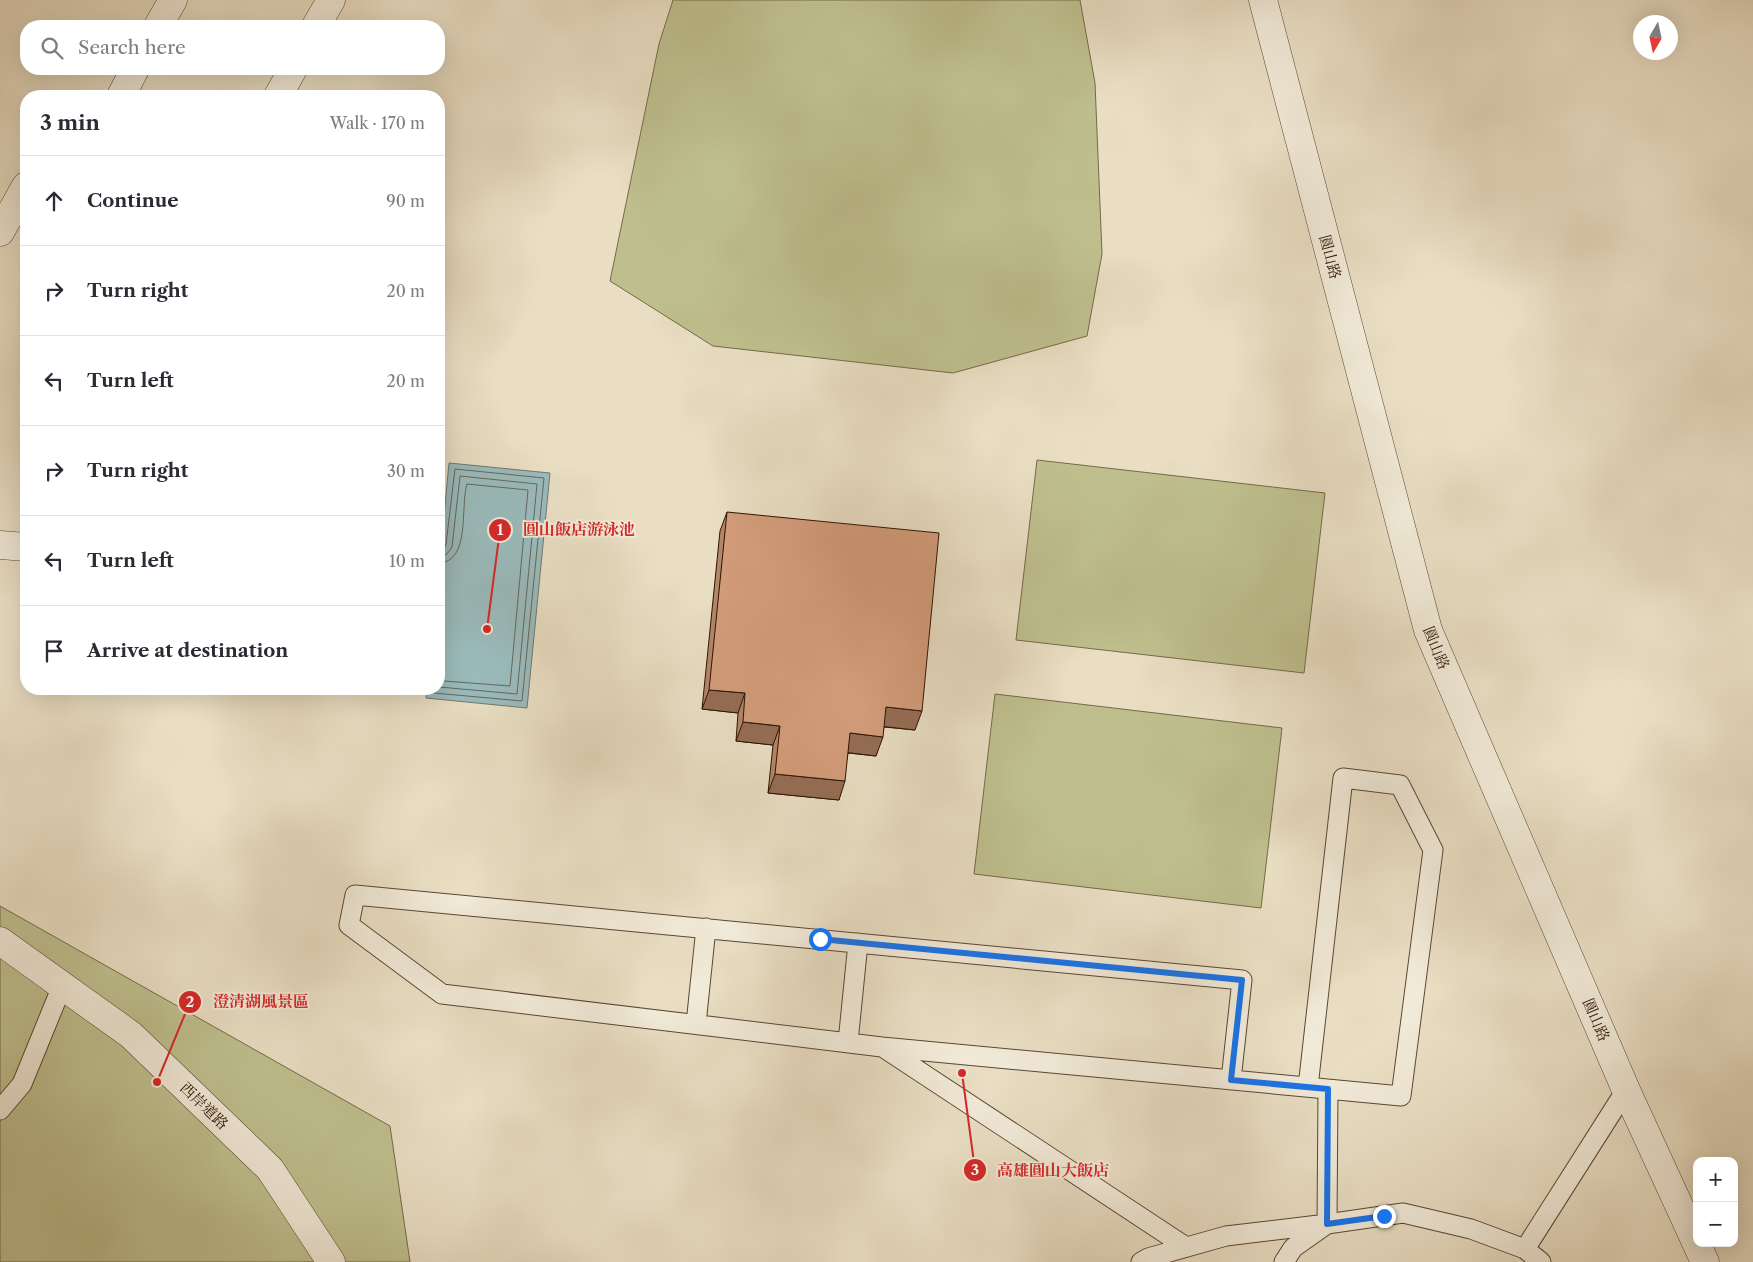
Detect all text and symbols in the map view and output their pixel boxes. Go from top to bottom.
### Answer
north arrow [1633,15,1678,60]
search box [20,20,445,75]
icon: search [38,34,66,62]
text: Search here [78,36,186,59]
text: 3 min [40,110,100,135]
text: Walk · 170 m [330,113,425,133]
icon: ahead [40,187,68,215]
text: Continue [87,189,179,212]
text: 90 m [386,191,425,211]
street label: 圓山路 [1315,233,1345,281]
icon: right [40,277,68,305]
text: Turn right [87,279,188,302]
text: 20 m [386,281,425,301]
icon: left [40,367,68,395]
text: Turn left [87,369,174,392]
text: 20 m [386,371,425,391]
icon: right [40,457,68,485]
text: Turn right [87,459,188,482]
text: 30 m [387,461,425,481]
callout: 圓山飯店游泳池 [488,514,645,545]
text: 圓山飯店游泳池 [523,519,635,539]
text: 1 [497,520,504,539]
icon: left [40,547,68,575]
text: Turn left [87,549,174,572]
text: 10 m [389,551,425,571]
street label: 圓山路 [1419,623,1454,672]
icon: arrive [40,637,68,665]
text: Arrive at destination [87,639,288,662]
route start [809,928,832,951]
callout: 澄清湖風景區 [178,986,319,1017]
text: 澄清湖風景區 [213,991,309,1011]
text: 2 [186,992,195,1011]
street label: 圓山路 [1579,995,1614,1044]
street label: 西岸道路 [176,1078,233,1133]
callout: 高雄圓山大飯店 [962,1155,1119,1186]
map controls [1693,1157,1738,1247]
button: + [1693,1157,1738,1202]
text: 3 [971,1160,979,1179]
text: 高雄圓山大飯店 [997,1160,1109,1180]
button: − [1693,1202,1738,1247]
route end [1373,1205,1396,1228]

